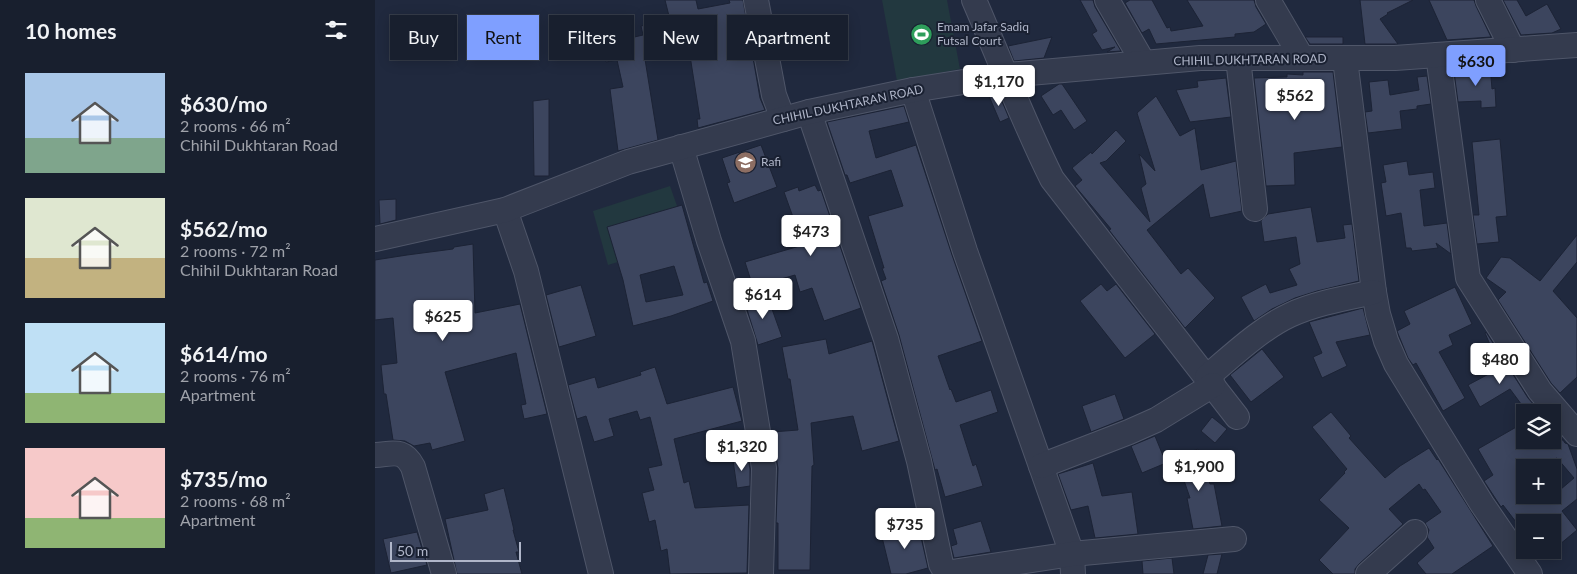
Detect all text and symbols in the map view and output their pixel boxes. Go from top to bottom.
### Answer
chip: Buy [390,15,457,60]
chip: Rent [467,15,539,60]
chip: Filters [549,15,634,60]
chip: New [644,15,717,60]
chip: Apartment [727,15,848,60]
icon: filters [322,16,350,44]
text: 10 homes [25,18,116,43]
place label: Emam Jafar Sadiq Futsal Court [937,19,1029,48]
sports icon: Emam Jafar Sadiq Futsal Court [909,22,933,46]
pin: $630 [1446,44,1506,87]
street label: CHIHIL DUKHTARAN ROAD [1173,51,1327,68]
text: $630 [1457,51,1495,70]
pin: $1,170 [958,64,1040,107]
text: $1,170 [974,71,1024,90]
pin: $562 [1265,78,1325,121]
street label: CHIHIL DUKHTARAN ROAD [771,81,924,128]
text: $562 [1276,85,1314,104]
text: $630/mo [180,91,268,116]
icon: home [65,93,125,153]
text: 2 rooms · 66 m² [180,116,291,135]
text: Chihil Dukhtaran Road [180,135,338,154]
school or university icon: Rafi [733,150,757,174]
place label: Rafi [761,154,781,169]
pin: $473 [781,214,841,257]
text: $562/mo [180,216,268,241]
icon: home [65,218,125,278]
text: $473 [792,221,830,240]
text: 2 rooms · 72 m² [180,241,291,260]
text: Chihil Dukhtaran Road [180,260,338,279]
pin: $614 [733,278,793,320]
text: $614 [744,284,782,303]
pin: $625 [413,300,473,342]
text: $625 [424,306,462,325]
text: $614/mo [180,341,268,366]
pin: $480 [1470,342,1530,385]
icon: home [65,343,125,403]
text: $480 [1481,349,1519,368]
text: 2 rooms · 76 m² [180,366,291,385]
text: Apartment [180,385,255,404]
map controls [1516,404,1561,559]
button: layers [1516,404,1561,449]
pin: $1,320 [701,430,783,472]
text: $1,320 [717,436,767,455]
pin: $1,900 [1158,450,1240,492]
text: $1,900 [1174,456,1224,475]
button: + [1516,459,1561,504]
text: $735/mo [180,466,268,491]
icon: home [65,468,125,528]
text: 2 rooms · 68 m² [180,491,291,510]
pin: $735 [875,508,935,550]
text: Apartment [180,510,255,529]
text: $735 [886,514,924,533]
button: − [1516,514,1561,559]
scale bar [390,539,521,562]
text: 50 m [397,542,428,559]

